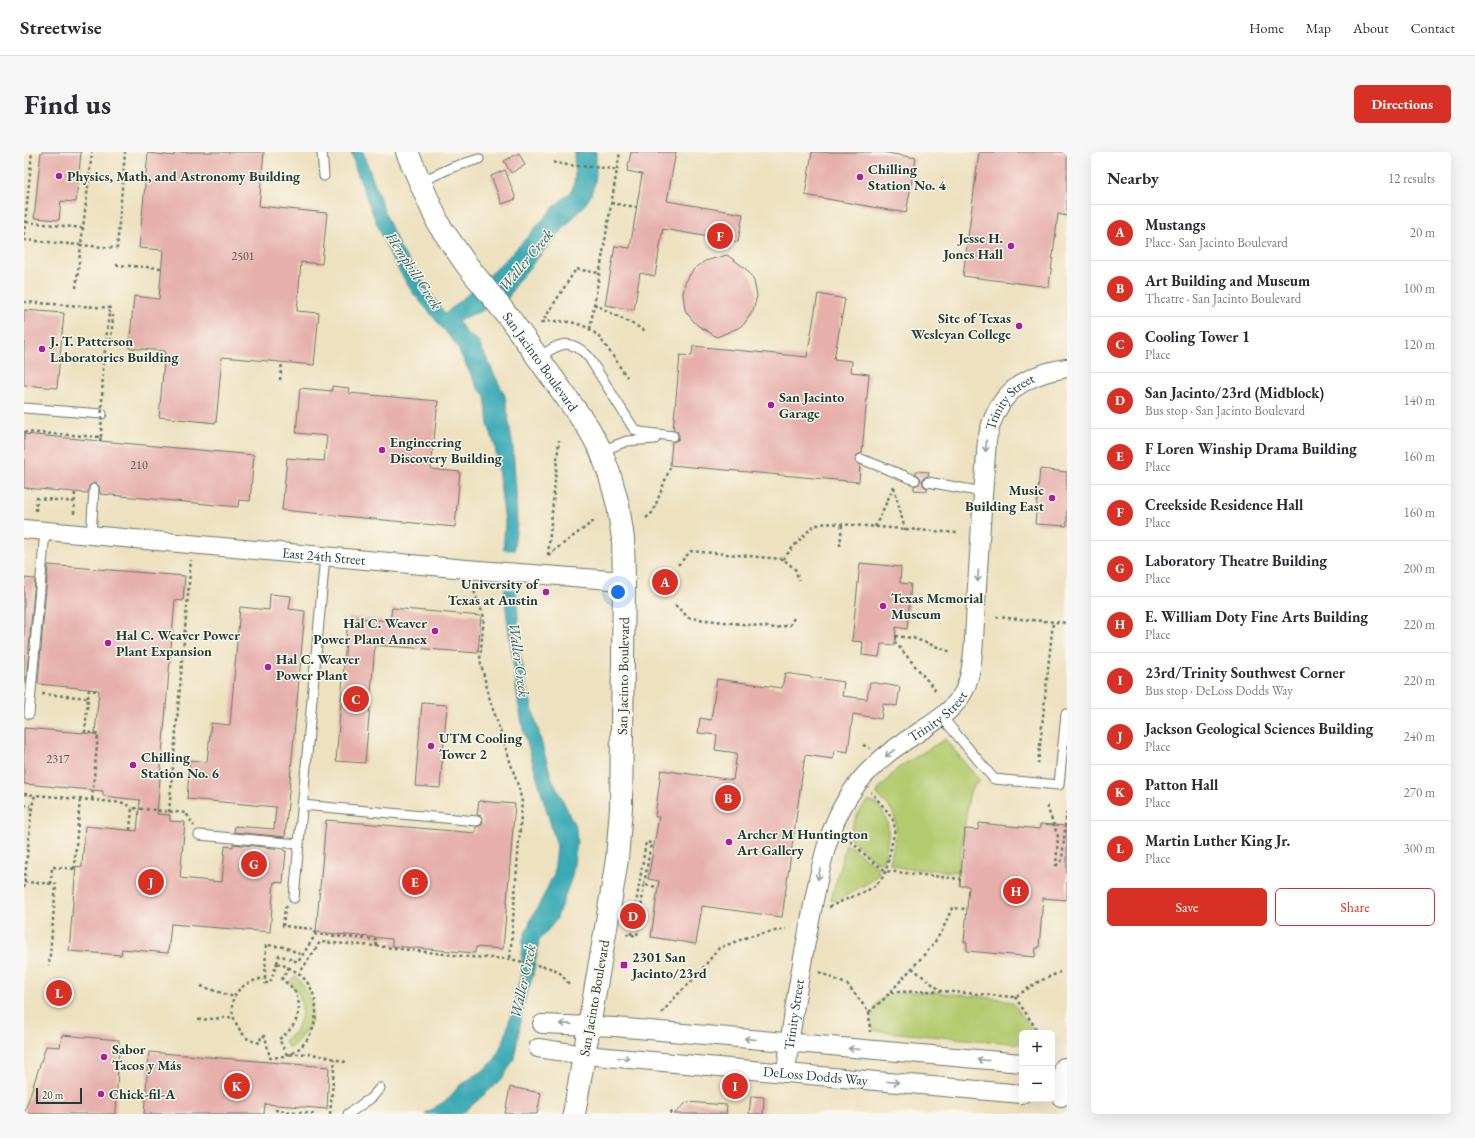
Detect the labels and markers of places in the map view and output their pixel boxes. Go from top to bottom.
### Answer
place label: Chilling Station No. 4 [868,160,947,194]
place label: Physics, Math, and Astronomy Building [67,167,301,185]
marker: Physics, Math, and Astronomy Building [54,171,64,181]
marker: Chilling Station No. 4 [855,172,865,182]
pin: F [707,221,733,251]
place label: Jesse H. Jones Hall [942,229,1003,263]
marker: Jesse H. Jones Hall [1006,241,1016,251]
place label: Site of Texas Wesleyan College [911,309,1011,343]
marker: Site of Texas Wesleyan College [1014,321,1024,331]
place label: J. T. Patterson Laboratories Building [48,332,179,366]
marker: J. T. Patterson Laboratories Building [37,344,47,354]
place label: San Jacinto Garage [779,388,844,422]
marker: San Jacinto Garage [766,400,776,410]
place label: Engineering Discovery Building [390,433,503,467]
marker: Engineering Discovery Building [377,445,387,455]
place label: Music Building East [965,481,1045,515]
marker: Music Building East [1047,493,1057,503]
pin: A [652,567,678,597]
place label: University of Texas at Austin [448,575,540,609]
marker: University of Texas at Austin [541,587,551,597]
place label: Texas Memorial Museum [891,589,983,623]
marker: Texas Memorial Museum [878,601,888,611]
place label: Hal C. Weaver Power Plant Annex [313,614,427,648]
place label: Hal C. Weaver Power Plant Expansion [116,626,240,660]
marker: Hal C. Weaver Power Plant Annex [430,626,440,636]
marker: Hal C. Weaver Power Plant Expansion [103,638,113,648]
place label: Hal C. Weaver Power Plant [276,650,360,684]
marker: Hal C. Weaver Power Plant [263,662,273,672]
pin: C [343,684,369,714]
place label: UTM Cooling Tower 2 [439,729,523,763]
marker: UTM Cooling Tower 2 [426,741,436,751]
place label: Chilling Station No. 6 [141,748,220,782]
marker: Chilling Station No. 6 [128,760,138,770]
pin: B [715,783,741,813]
place label: Archer M Huntington Art Gallery [736,825,868,859]
marker: Archer M Huntington Art Gallery [724,837,734,847]
pin: G [241,849,267,879]
pin: J [138,867,164,897]
pin: E [402,867,428,897]
pin: H [1003,876,1029,906]
pin: D [620,901,646,931]
place label: 2301 San Jacinto/23rd [630,948,707,982]
marker: 2301 San Jacinto/23rd [619,960,629,970]
pin: L [46,978,72,1008]
place label: Sabor Tacos y Más [112,1040,181,1074]
marker: Sabor Tacos y Más [99,1052,109,1062]
pin: K [224,1071,250,1101]
pin: I [722,1071,748,1101]
place label: Chick-fil-A [109,1085,176,1103]
marker: Chick-fil-A [96,1089,106,1099]

